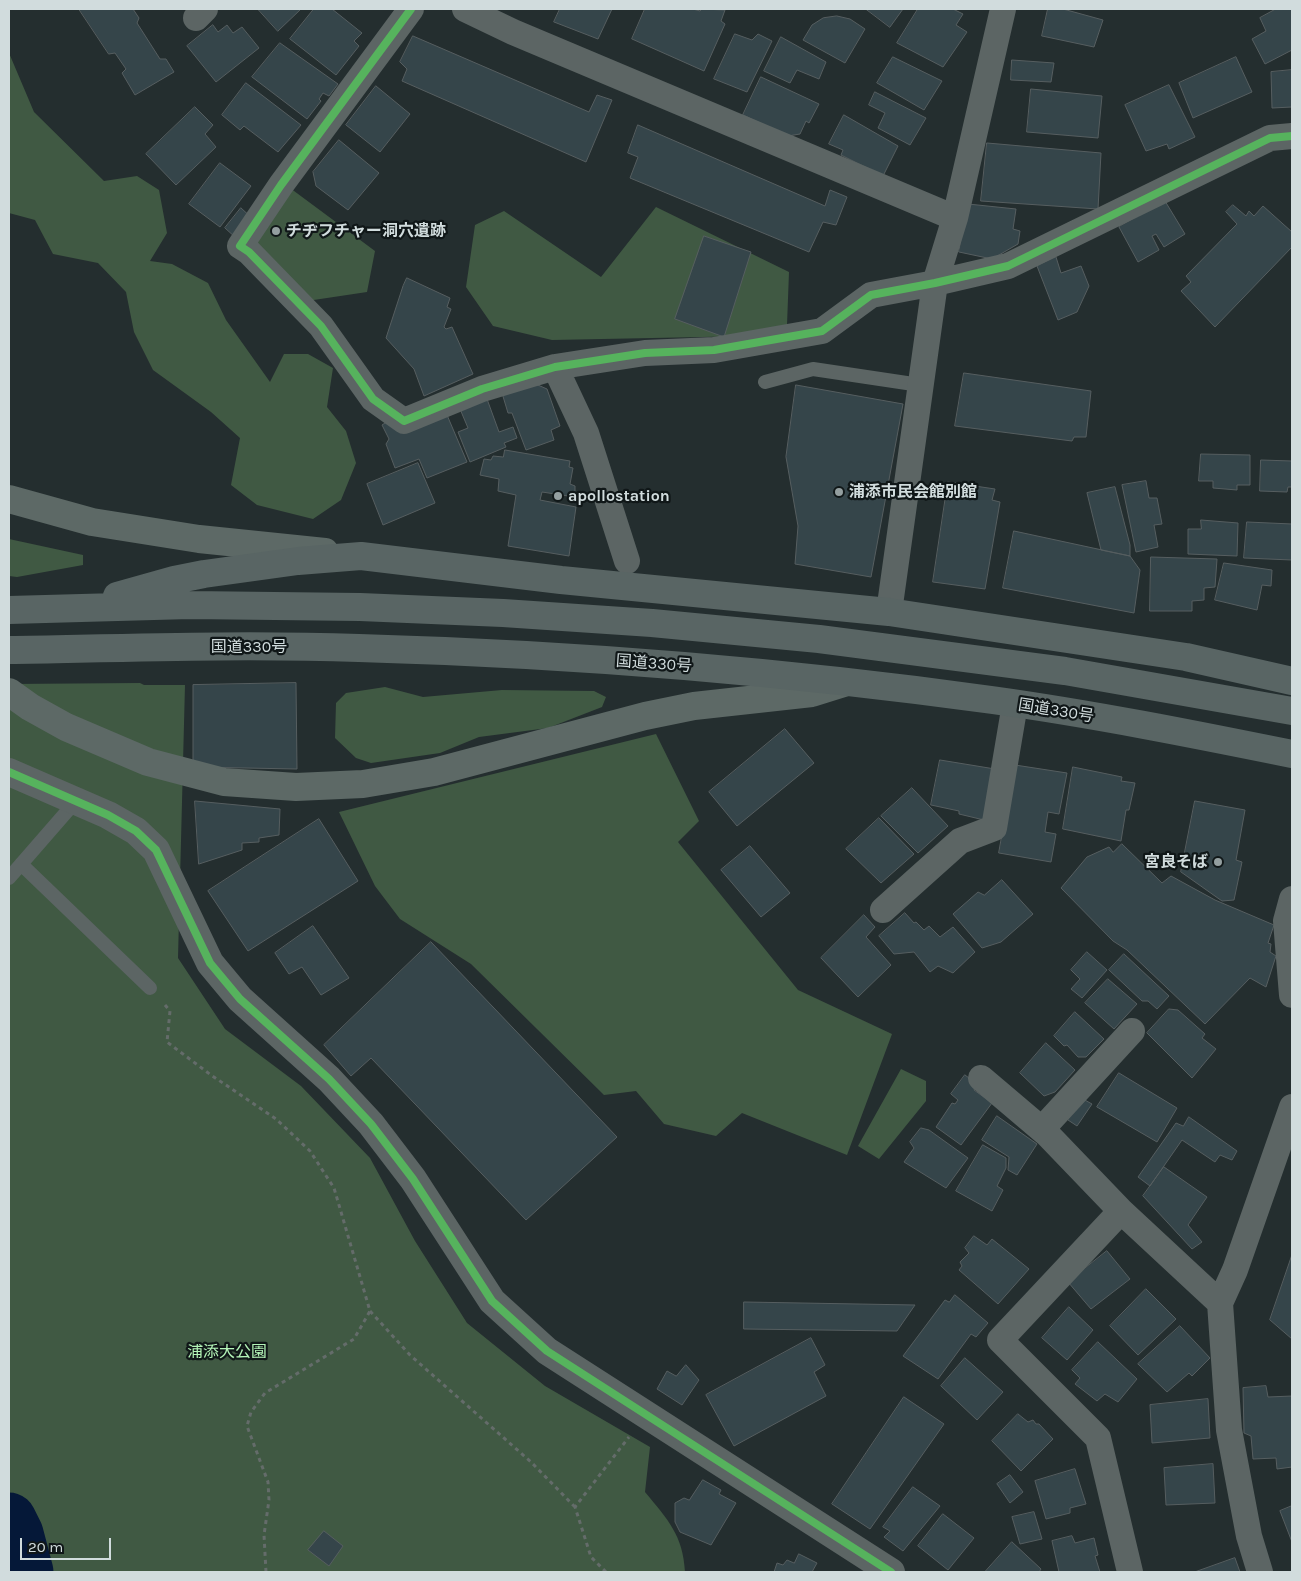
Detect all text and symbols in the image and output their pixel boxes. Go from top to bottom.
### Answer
place label: チヂフチャー洞穴遺跡 [286,221,446,241]
marker: チヂフチャー洞穴遺跡 [270,225,282,237]
place label: 浦添市民会館別館 [849,482,977,502]
place label: apollostation [568,486,670,506]
marker: 浦添市民会館別館 [833,486,845,498]
marker: apollostation [552,490,564,502]
street label: 国道330号 [211,637,287,657]
street label: 国道330号 [615,652,693,676]
street label: 国道330号 [1017,696,1095,726]
place label: 宮良そば [1144,852,1208,872]
marker: 宮良そば [1212,856,1224,868]
park label: 浦添大公園 [187,1342,267,1362]
scale bar [22,1528,114,1560]
text: 20 m [28,1538,63,1556]

